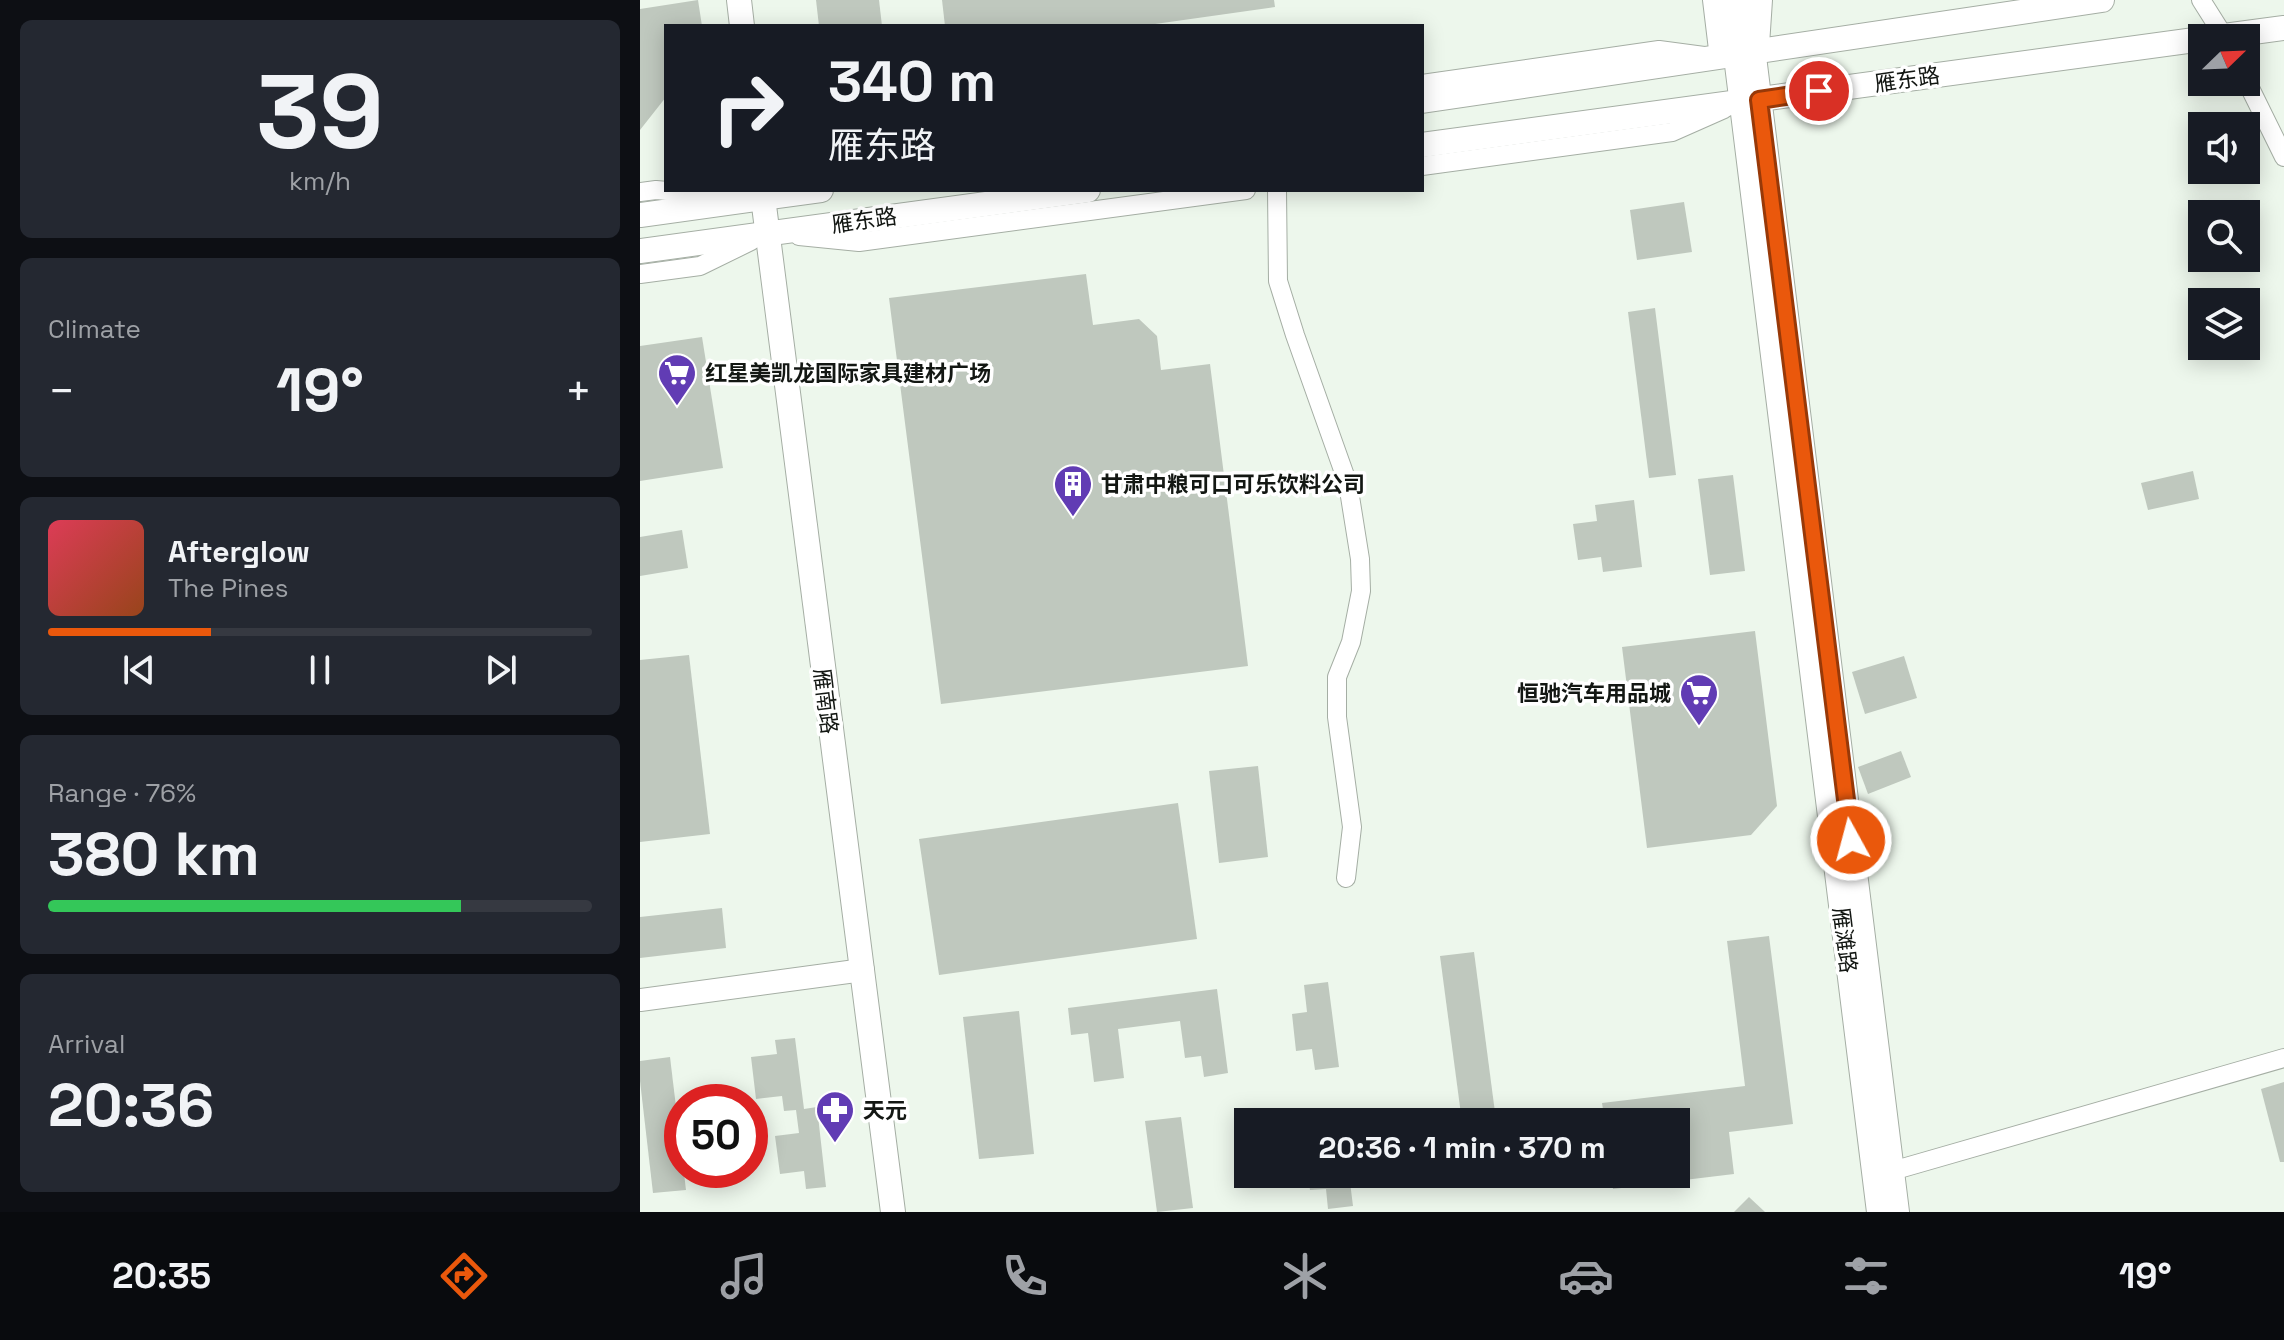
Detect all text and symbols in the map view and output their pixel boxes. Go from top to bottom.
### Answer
north arrow [2188,24,2260,96]
map controls [2188,24,2260,360]
text: 39 [256,46,384,178]
text: 340 m [828,46,996,117]
icon: right [696,56,800,160]
pin [1785,57,1853,125]
street label: 雁东路 [1872,61,1942,97]
icon: arrive [1797,69,1841,113]
button: sound [2188,112,2260,184]
text: 雁东路 [828,123,936,169]
text: km/h [289,164,351,198]
button: search [2188,200,2260,272]
street label: 雁东路 [829,202,899,238]
button: layers [2188,288,2260,360]
text: Climate [48,312,141,346]
text: 19° [276,352,364,429]
supermarket icon: 红星美凯龙国际家具建材广场 [656,352,698,407]
place label: 红星美凯龙国际家具建材广场 [705,359,991,387]
text: − [48,363,75,419]
text: + [565,363,592,419]
building icon: 甘肃中粮可口可乐饮料公司 [1052,463,1094,518]
place label: 甘肃中粮可口可乐饮料公司 [1101,470,1365,498]
text: Afterglow [168,532,310,571]
text: The Pines [168,571,288,605]
icon: previous [117,648,161,692]
icon: pause [298,648,342,692]
icon: next [479,648,523,692]
street label: 雁南路 [808,667,844,735]
supermarket icon: 恒驰汽车用品城 [1678,672,1720,727]
place label: 恒驰汽车用品城 [1517,679,1671,707]
text: Range · 76% [48,776,196,810]
position arrow [1809,798,1893,882]
text: 380 km [48,816,260,893]
street label: 雁滩路 [1827,906,1863,974]
text: Arrival [48,1027,125,1061]
text: 20:36 [48,1067,214,1144]
speed limit sign: 50 [664,1084,768,1188]
pharmacy icon: 天元 [814,1089,856,1144]
place label: 天元 [863,1096,907,1124]
text: 20:36 · 1 min · 370 m [1318,1128,1606,1167]
icon: directions [436,1248,492,1304]
icon: music [716,1248,772,1304]
icon: phone [997,1248,1053,1304]
icon: climate [1277,1248,1333,1304]
icon: car [1558,1248,1614,1304]
icon: filters [1838,1248,1894,1304]
text: 20:35 [112,1253,211,1299]
text: 19° [2119,1253,2172,1299]

